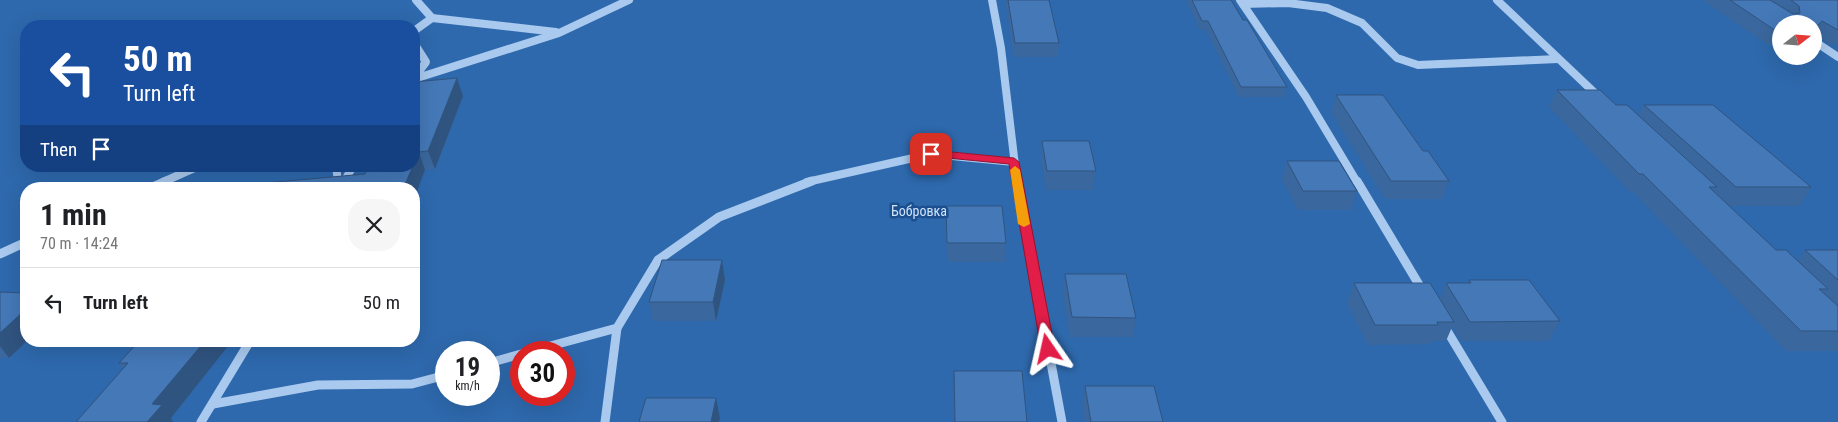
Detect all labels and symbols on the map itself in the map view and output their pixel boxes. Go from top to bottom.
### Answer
north arrow [1772,15,1822,65]
pin [910,133,952,175]
park label: Бобровка [891,203,947,219]
position arrow [1021,322,1073,374]
speed limit sign: 30 [510,341,575,406]

